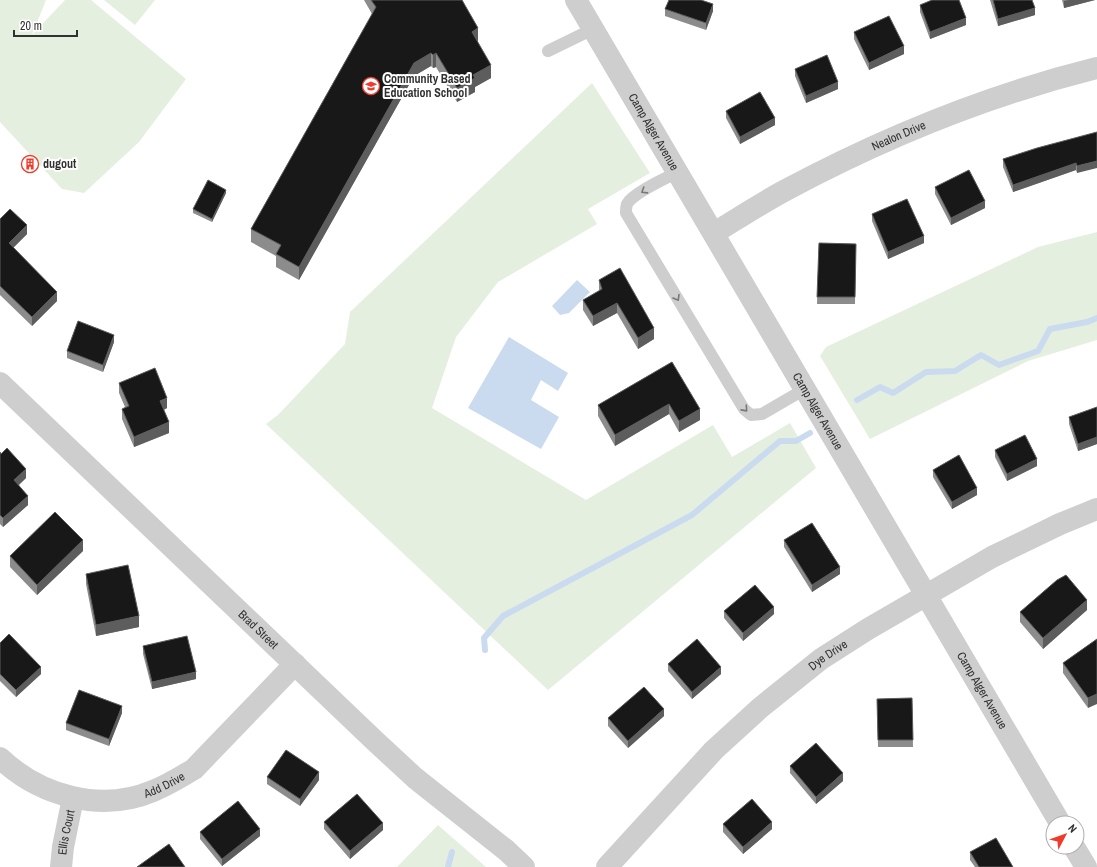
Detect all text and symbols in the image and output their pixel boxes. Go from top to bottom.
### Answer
scale bar [14,12,77,38]
text: 20 m [20,18,42,34]
place label: Community Based Education School [384,71,470,101]
school or university icon: Community Based Education School [361,76,381,96]
street label: Camp Alger Avenue [625,90,682,173]
street label: Nealon Drive [869,117,928,155]
building icon: dugout [20,154,40,174]
place label: dugout [43,156,77,172]
one-way arrow [641,186,648,194]
one-way arrow [672,294,680,301]
street label: Camp Alger Avenue [789,370,847,453]
one-way arrow [740,404,748,412]
street label: Brad Street [235,606,282,653]
street label: Dye Drive [805,636,850,674]
street label: Camp Alger Avenue [953,649,1011,732]
street label: Add Drive [141,768,188,802]
street label: Ellis Court [54,808,78,856]
north arrow [1045,815,1085,855]
text: N [1065,821,1080,835]

